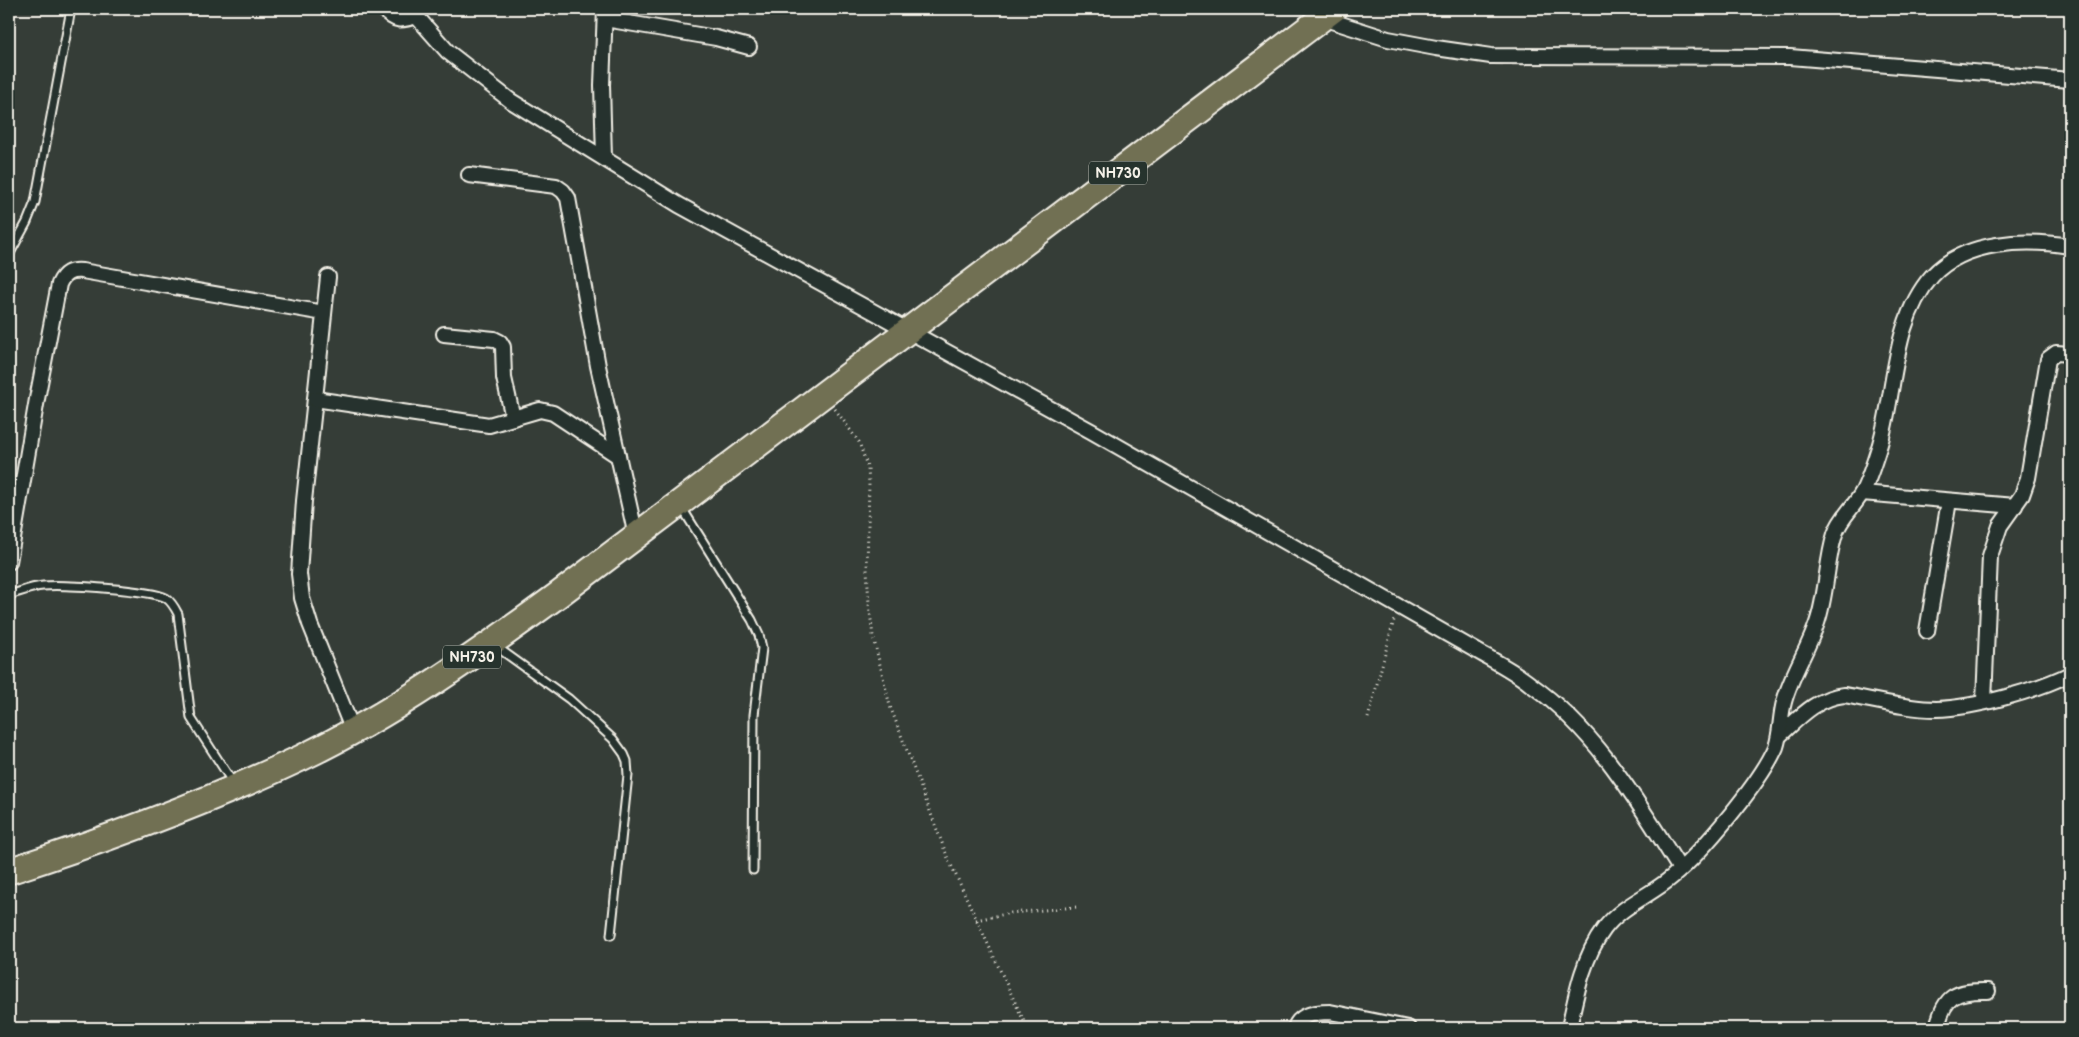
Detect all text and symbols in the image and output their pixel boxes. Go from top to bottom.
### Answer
road number: NH730 [1089,162,1147,184]
road number: NH730 [443,646,501,669]

